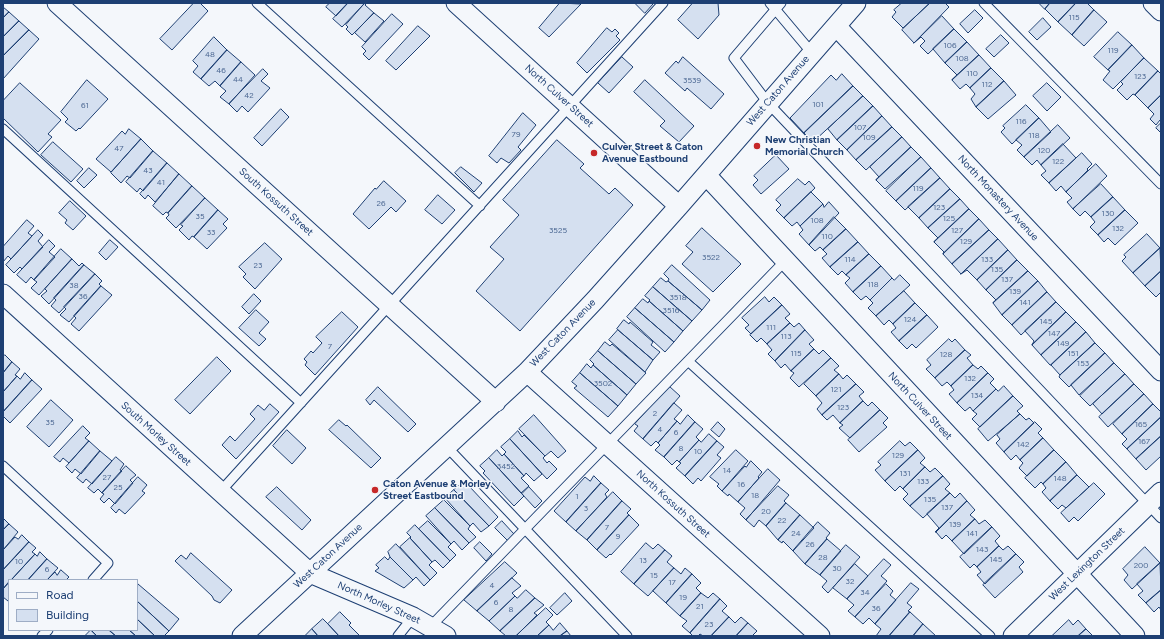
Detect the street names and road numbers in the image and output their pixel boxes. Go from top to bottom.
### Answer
street label: West Caton Avenue [744,53,812,129]
street label: North Culver Street [522,62,596,130]
street label: North Monastery Avenue [955,153,1041,243]
street label: South Kossuth Street [236,165,316,239]
street label: West Caton Avenue [528,297,598,369]
street label: North Culver Street [886,370,954,442]
street label: South Morley Street [118,399,194,469]
street label: North Kossuth Street [634,468,712,540]
street label: West Caton Avenue [291,521,365,591]
street label: West Lexington Street [1047,525,1127,603]
street label: North Morley Street [336,579,422,627]

